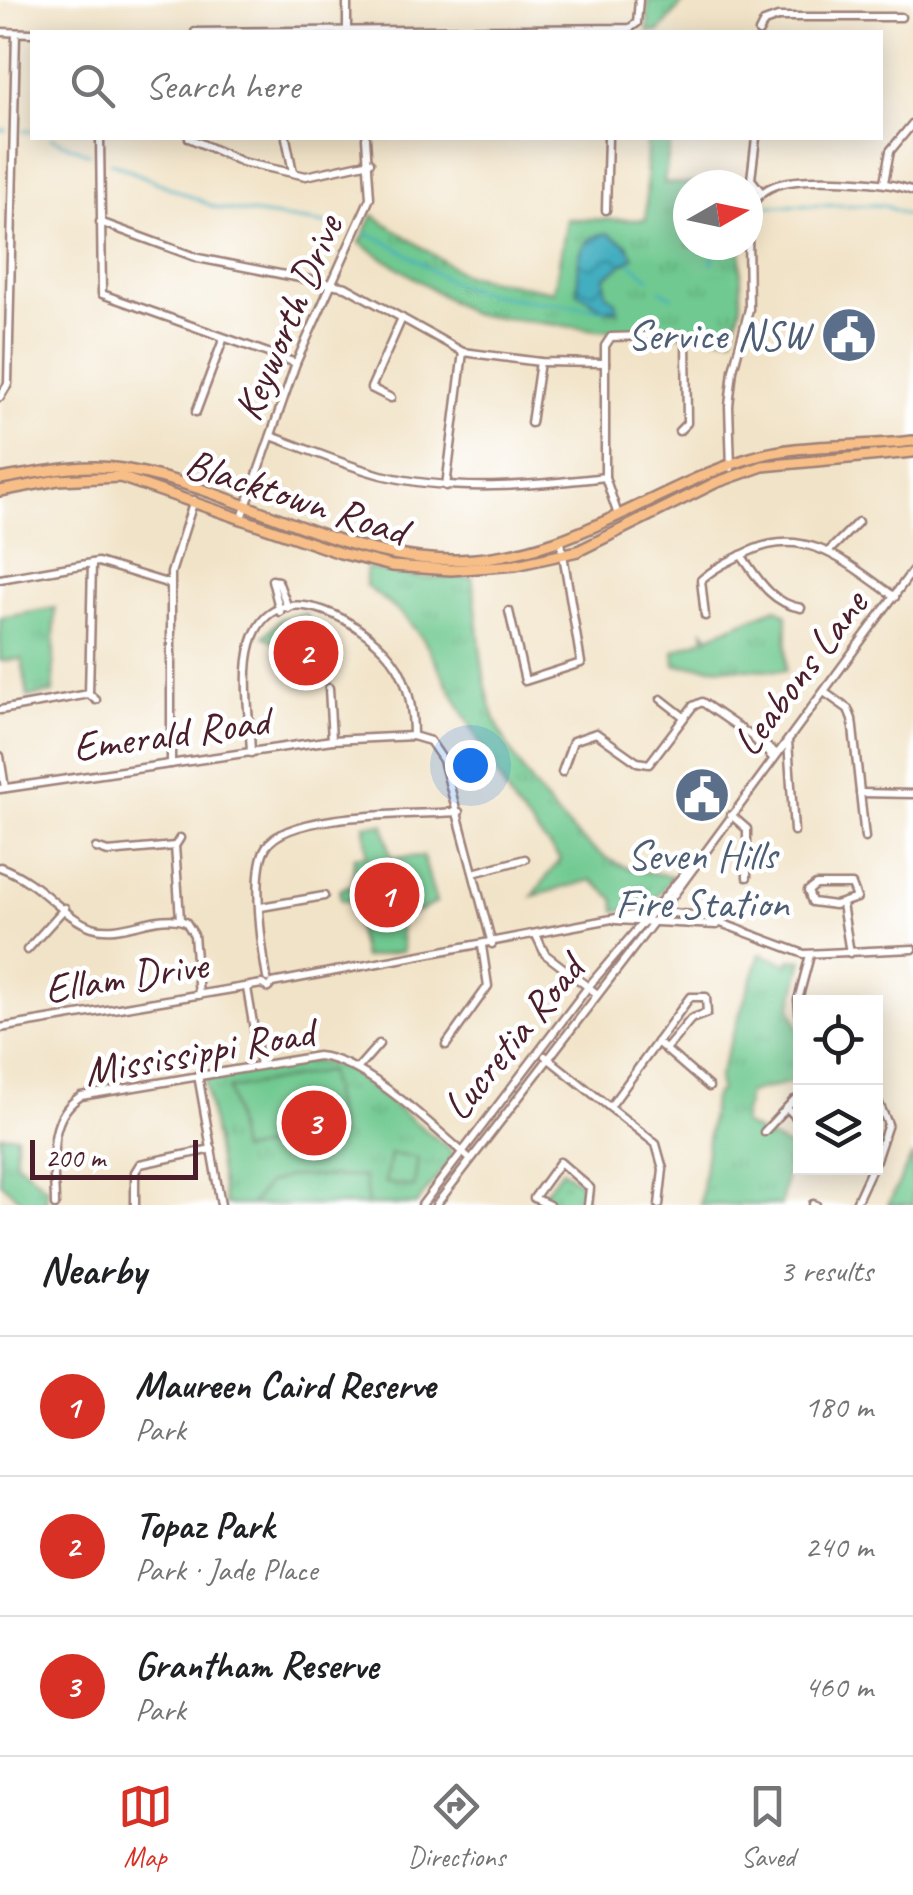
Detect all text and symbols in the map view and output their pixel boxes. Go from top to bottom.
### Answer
search box [30,30,883,140]
icon: search [65,58,120,113]
text: Search here [145,62,300,109]
north arrow [673,170,763,260]
street label: Keyworth Drive [221,206,356,428]
public building icon: Service NSW [819,305,879,365]
place label: Service NSW [627,309,815,362]
street label: Blacktown Road [179,436,419,560]
street label: Leabons Lane [721,578,881,766]
pin: 2 [274,616,338,690]
street label: Emerald Road [70,693,279,774]
your location [445,740,496,791]
public building icon: Seven Hills Fire Station [672,765,732,825]
place label: Seven Hills Fire Station [615,829,790,930]
pin: 1 [354,858,420,932]
street label: Ellam Drive [41,938,213,1016]
street label: Lucretia Road [431,940,599,1131]
map controls [793,995,883,1175]
button: locate [793,995,883,1085]
street label: Mississippi Road [80,1005,324,1098]
button: layers [793,1085,883,1175]
pin: 3 [282,1086,346,1160]
scale bar [30,1135,198,1180]
text: 200 m [45,1140,105,1175]
text: Nearby [40,1244,146,1297]
text: 3 results [779,1250,873,1291]
text: Maureen Caird Reserve [135,1362,435,1409]
text: 1 [65,1386,80,1427]
text: 180 m [804,1386,873,1427]
text: Park [135,1409,186,1450]
text: Topaz Park [135,1502,274,1549]
text: 2 [65,1526,80,1567]
text: 240 m [804,1526,873,1567]
text: Park · Jade Place [135,1549,317,1590]
text: Grantham Reserve [135,1642,378,1689]
text: 3 [65,1666,80,1707]
text: 460 m [804,1666,873,1707]
text: Park [135,1689,186,1730]
tab: Map [118,1779,173,1874]
tab: Directions [408,1779,505,1874]
tab: Saved [740,1779,795,1874]

